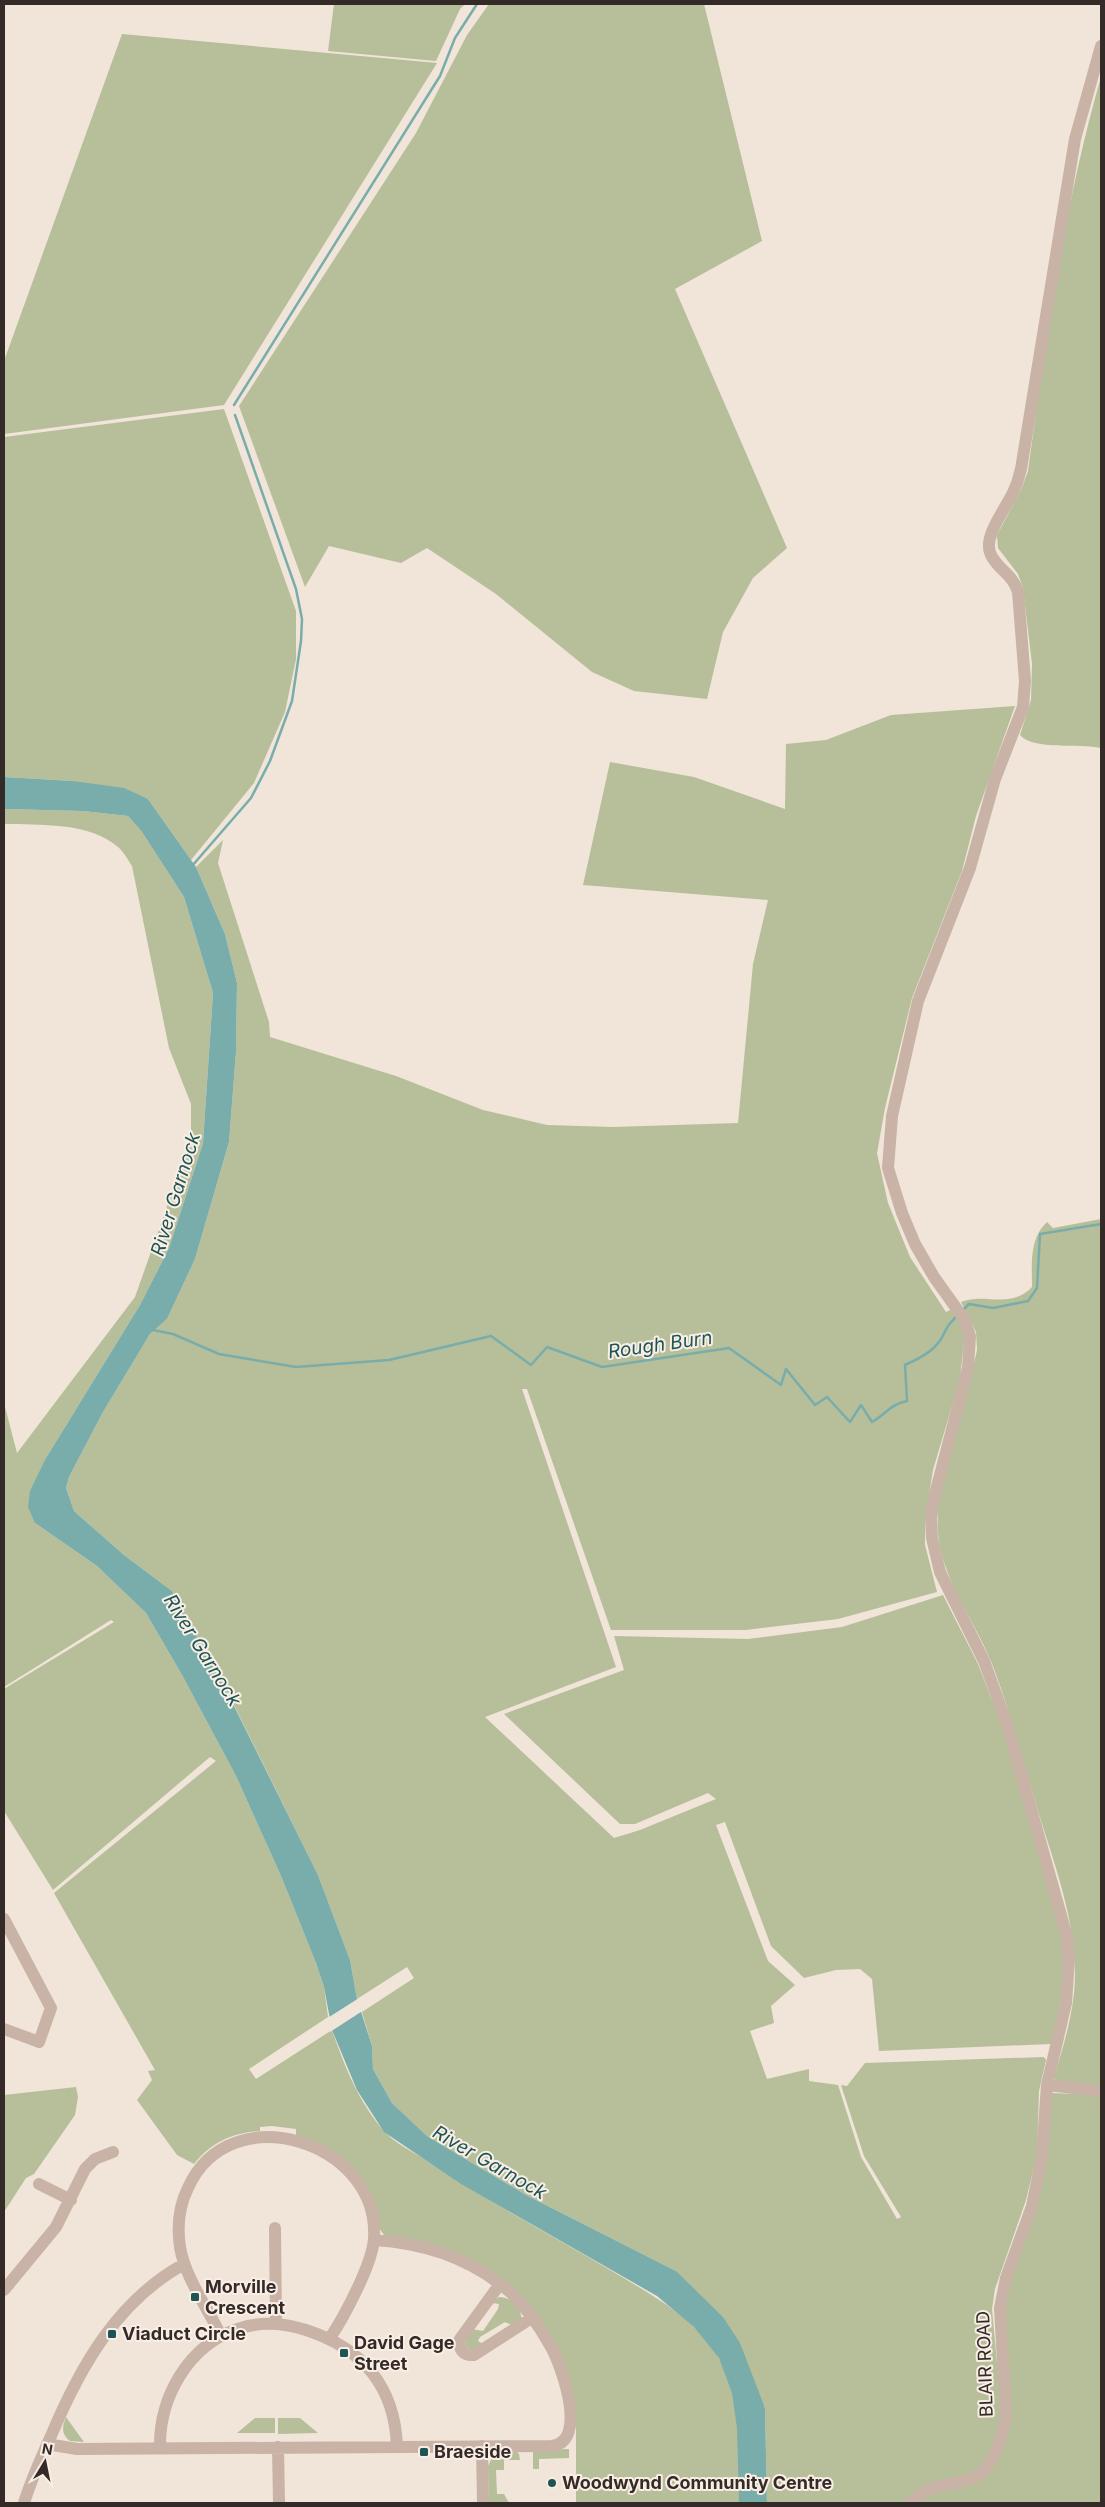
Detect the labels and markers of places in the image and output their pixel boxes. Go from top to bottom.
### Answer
place label: Morville Crescent [205,2276,286,2318]
marker: Morville Crescent [189,2291,201,2303]
place label: Viaduct Circle [122,2323,246,2344]
marker: Viaduct Circle [106,2328,118,2340]
place label: David Gage Street [354,2332,455,2374]
marker: David Gage Street [338,2347,350,2359]
place label: Braeside [434,2441,511,2462]
marker: Braeside [418,2446,430,2458]
place label: Woodwynd Community Centre [562,2472,832,2493]
marker: Woodwynd Community Centre [546,2477,558,2489]

